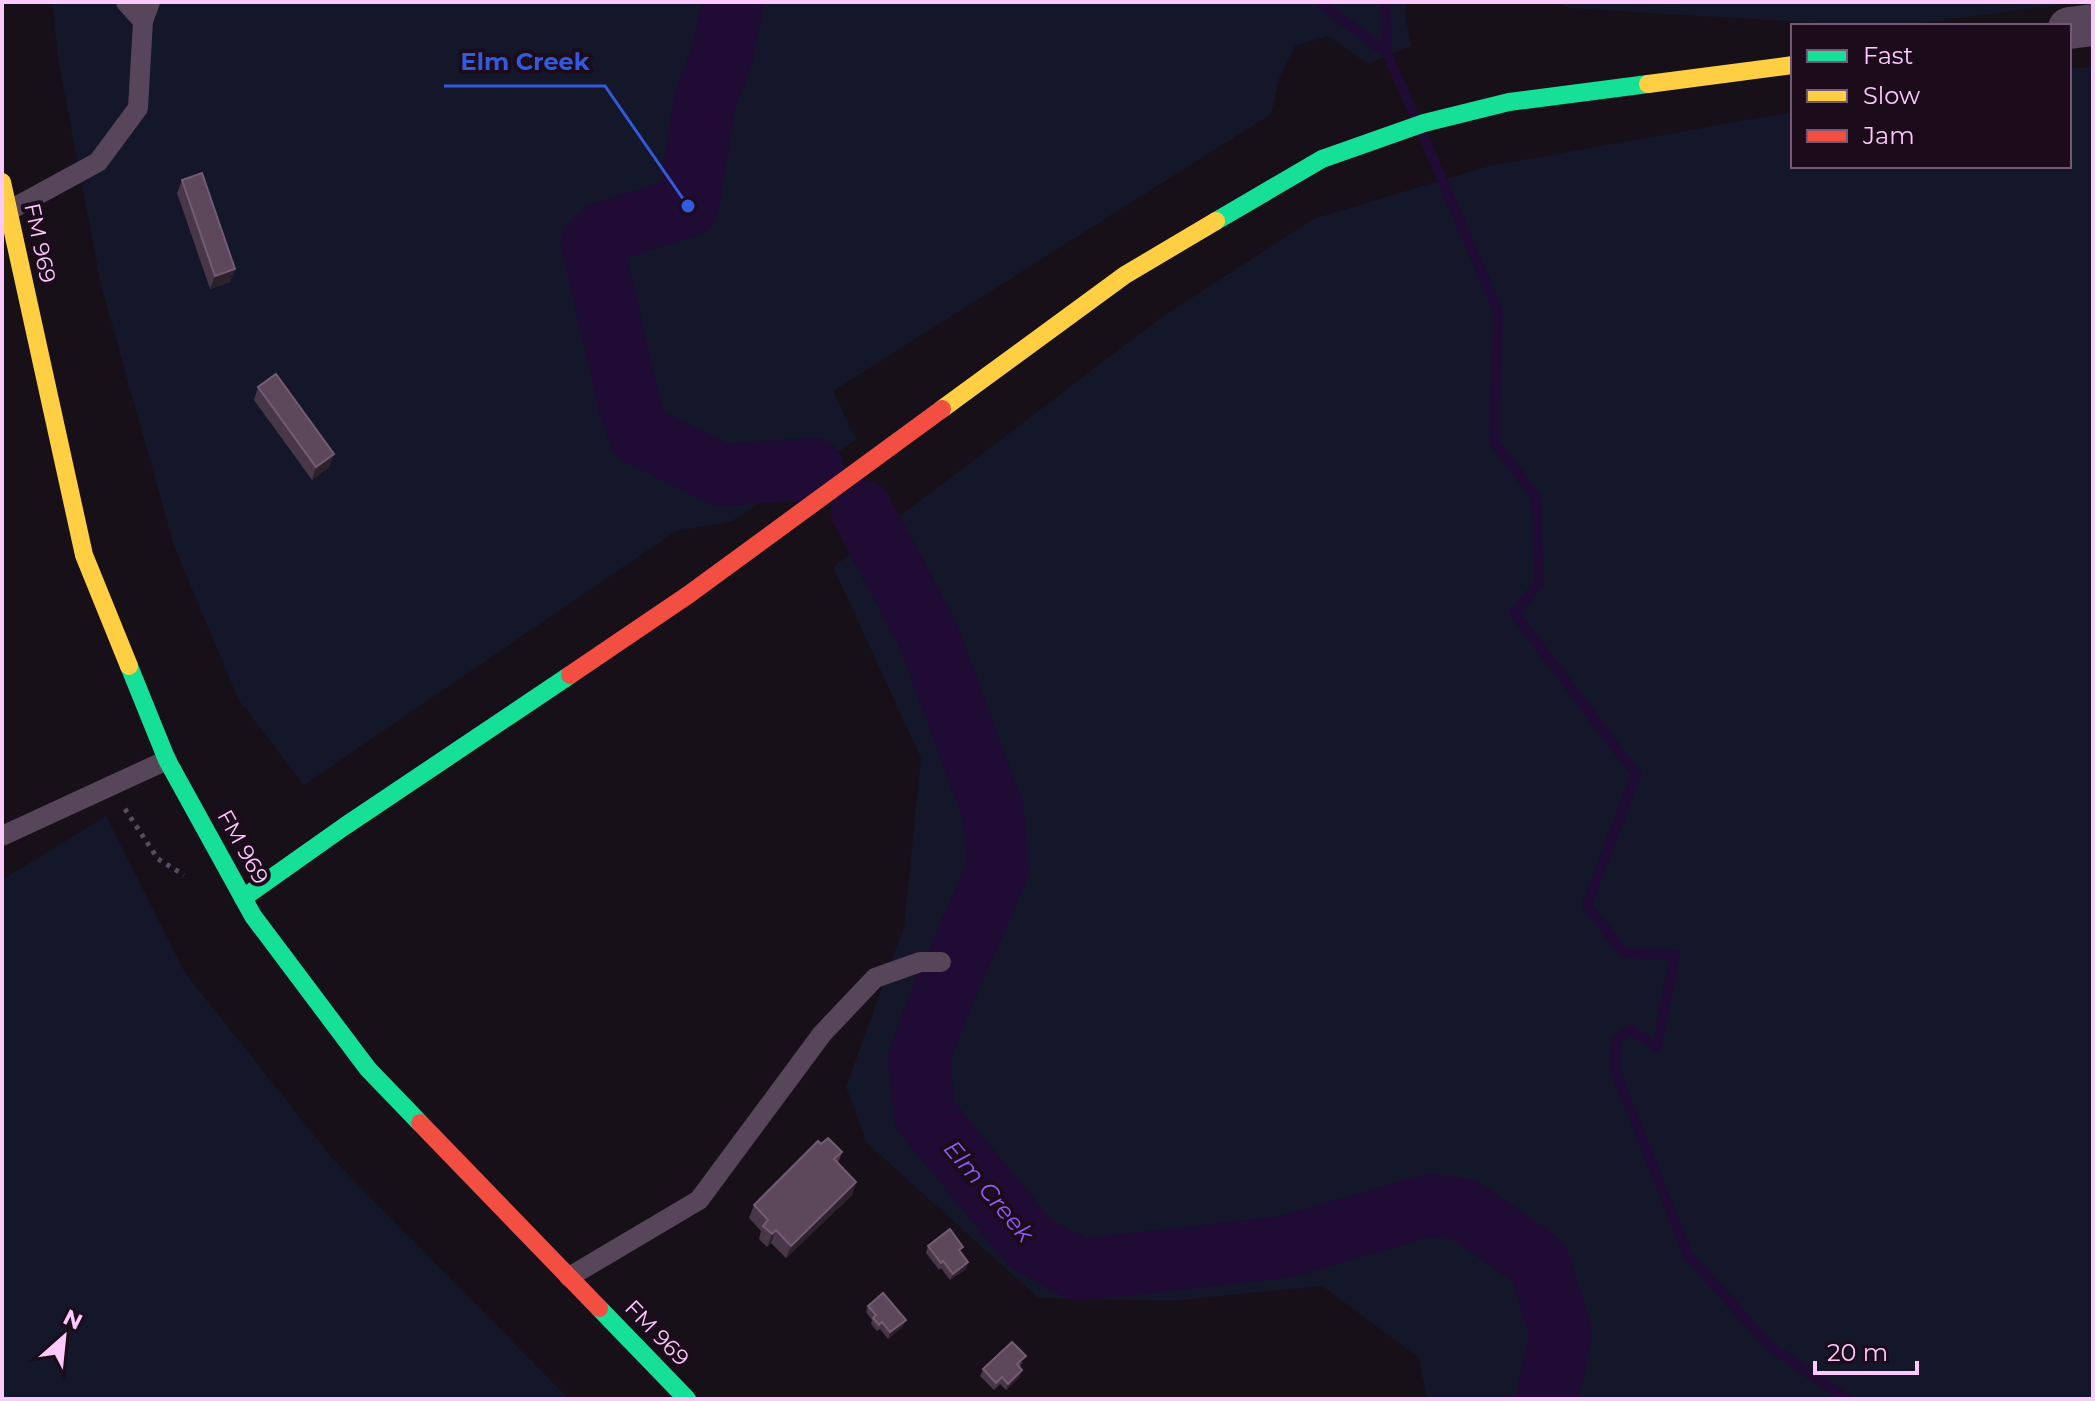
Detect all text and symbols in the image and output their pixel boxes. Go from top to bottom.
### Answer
legend [1791,24,2071,168]
callout: Elm Creek [444,38,605,86]
text: Fast [1863,41,1914,70]
text: Elm Creek [461,47,590,76]
text: Slow [1863,81,1920,110]
text: Jam [1862,121,1915,150]
street label: FM 969 [18,201,62,285]
street label: FM 969 [212,805,274,889]
water label: Elm Creek [938,1134,1041,1249]
street label: FM 969 [619,1295,695,1371]
north arrow [24,1297,104,1377]
text: N [59,1304,87,1336]
scale bar [1815,1325,1917,1375]
text: 20 m [1827,1338,1888,1367]

